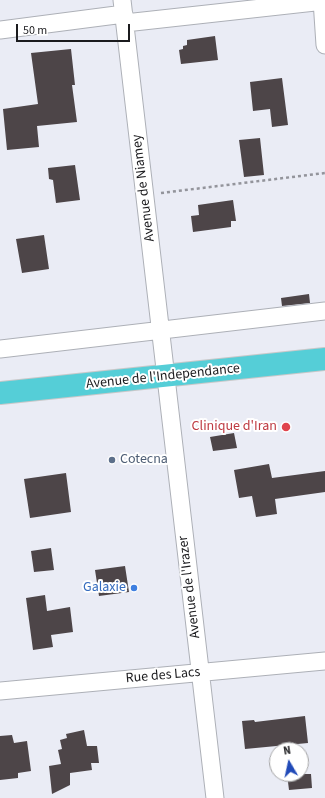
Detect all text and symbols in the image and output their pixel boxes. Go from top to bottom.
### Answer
scale bar [18,16,132,42]
text: 50 m [23,22,47,39]
street label: Avenue de Niamey [129,133,159,243]
street label: Avenue de l'Independance [85,361,241,393]
place label: Clinique d'Iran [192,419,277,435]
marker: Clinique d'Iran [280,421,292,433]
place label: Cotecna [120,452,168,468]
marker: Cotecna [107,455,117,465]
street label: Avenue de l'Irazer [175,535,205,639]
place label: Galaxie [83,580,126,596]
marker: Galaxie [129,583,139,593]
street label: Rue des Lacs [125,664,201,688]
north arrow [269,742,309,782]
text: N [282,743,292,759]

